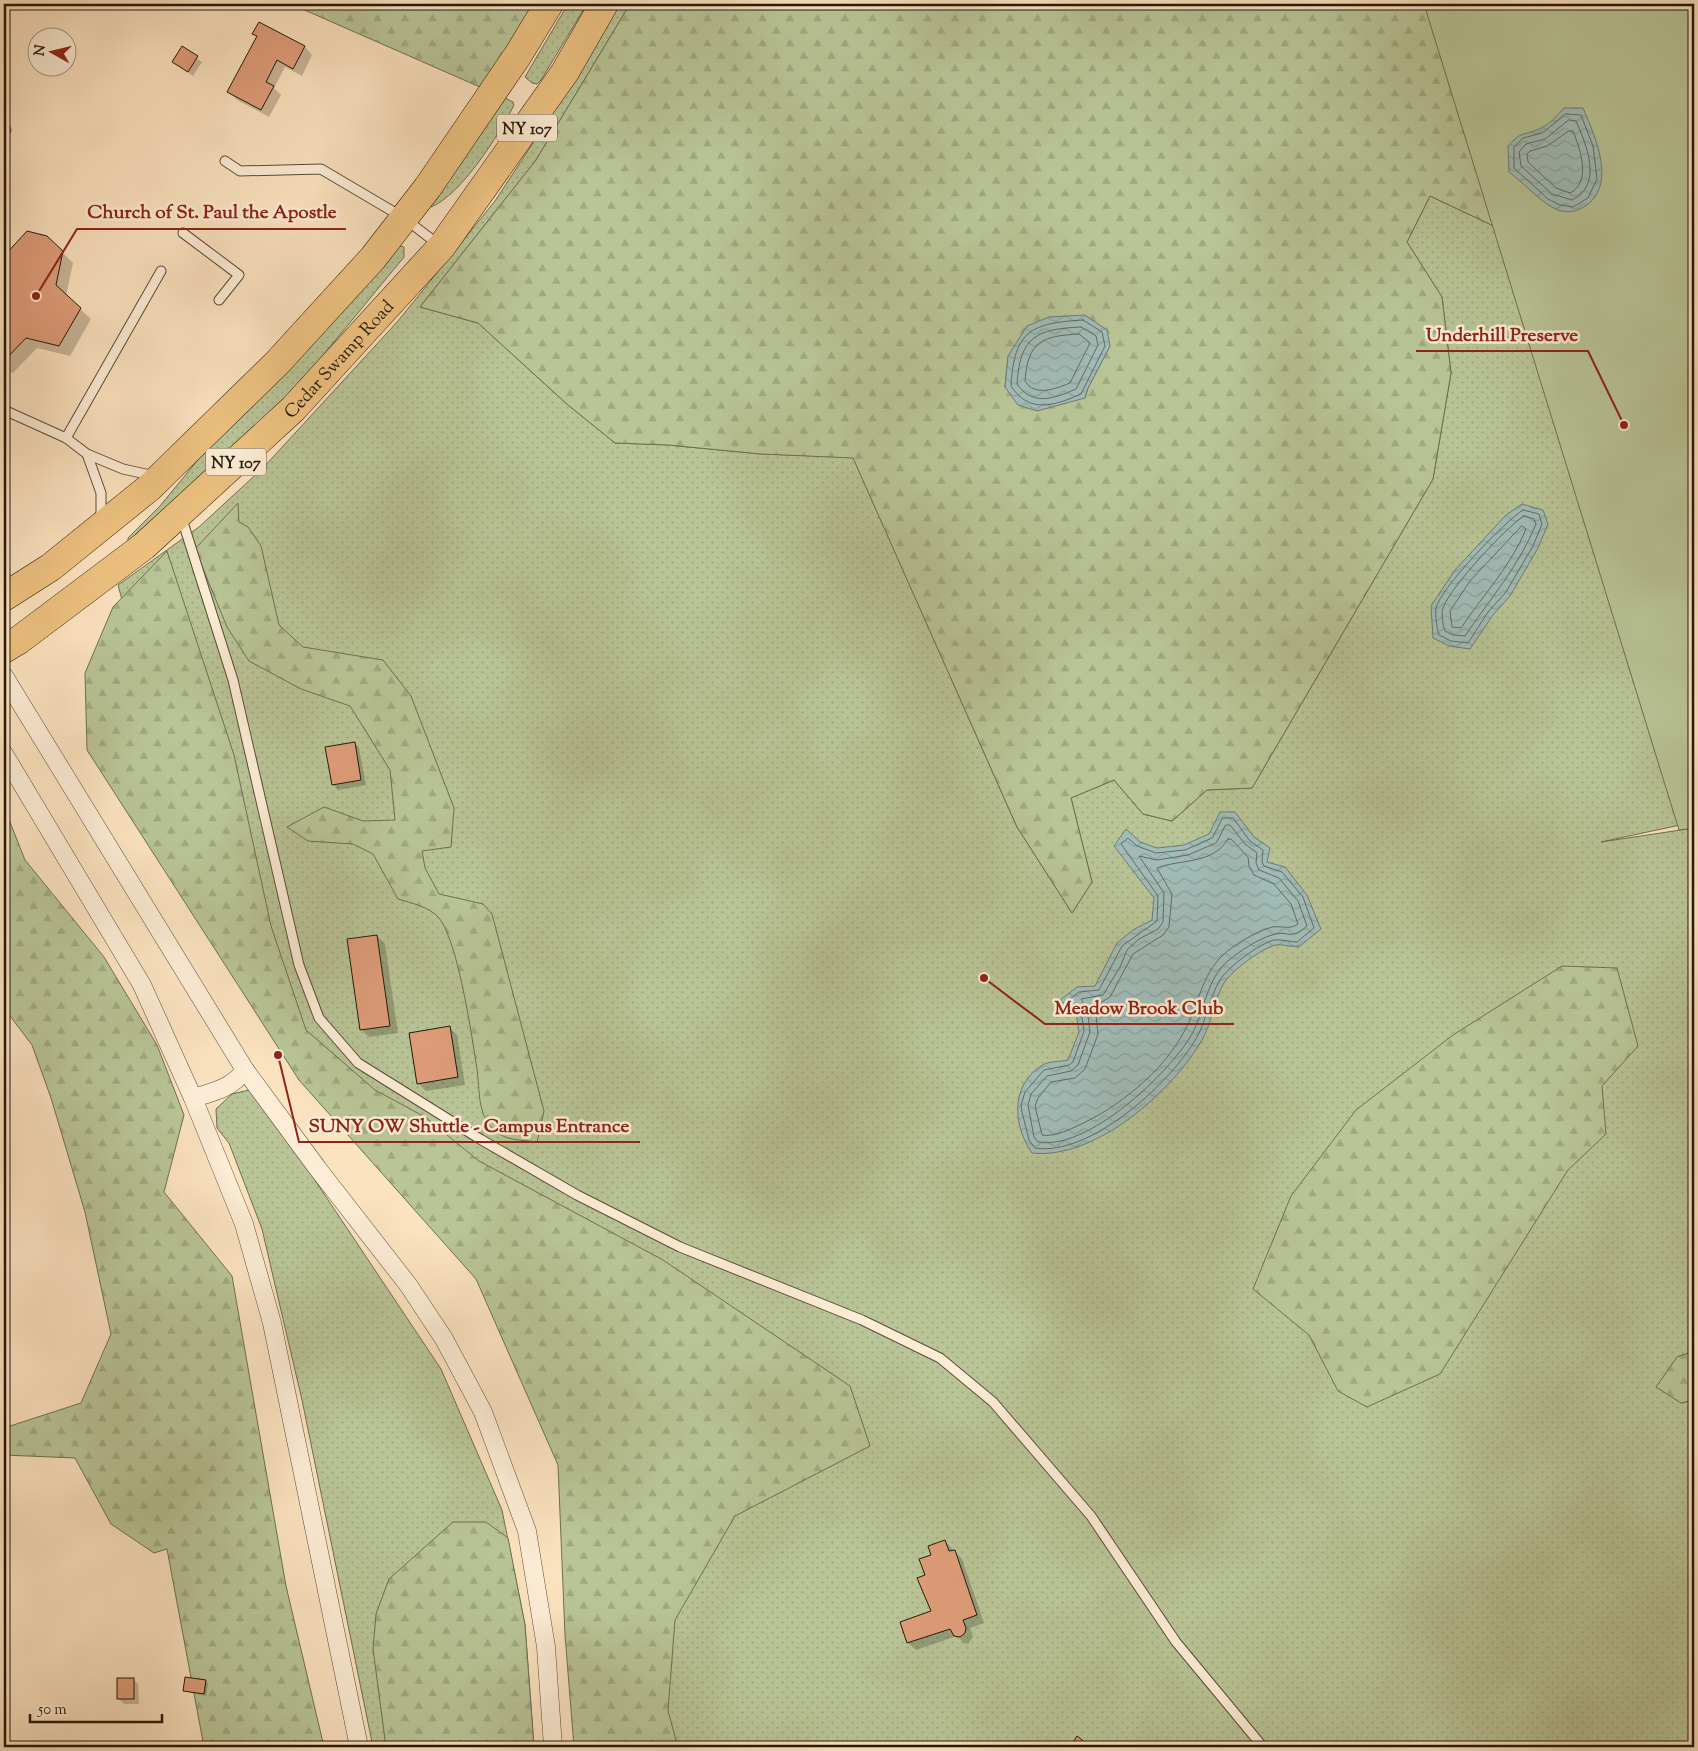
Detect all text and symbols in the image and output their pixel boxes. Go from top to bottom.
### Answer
north arrow [28,28,78,78]
text: N [30,44,52,57]
road number: NY 107 [497,115,557,142]
callout: Church of St. Paul the Apostle [77,195,346,229]
text: Church of St. Paul the Apostle [87,200,337,227]
street label: Cedar Swamp Road [279,295,401,426]
callout: Underhill Preserve [1416,317,1588,351]
text: Underhill Preserve [1426,323,1578,350]
road number: NY 107 [206,448,266,476]
callout: Meadow Brook Club [1045,990,1234,1024]
text: Meadow Brook Club [1055,996,1224,1023]
callout: SUNY OW Shuttle - Campus Entrance [299,1108,640,1142]
text: SUNY OW Shuttle - Campus Entrance [309,1114,630,1141]
scale bar [30,1691,162,1723]
text: 50 m [37,1700,67,1721]

